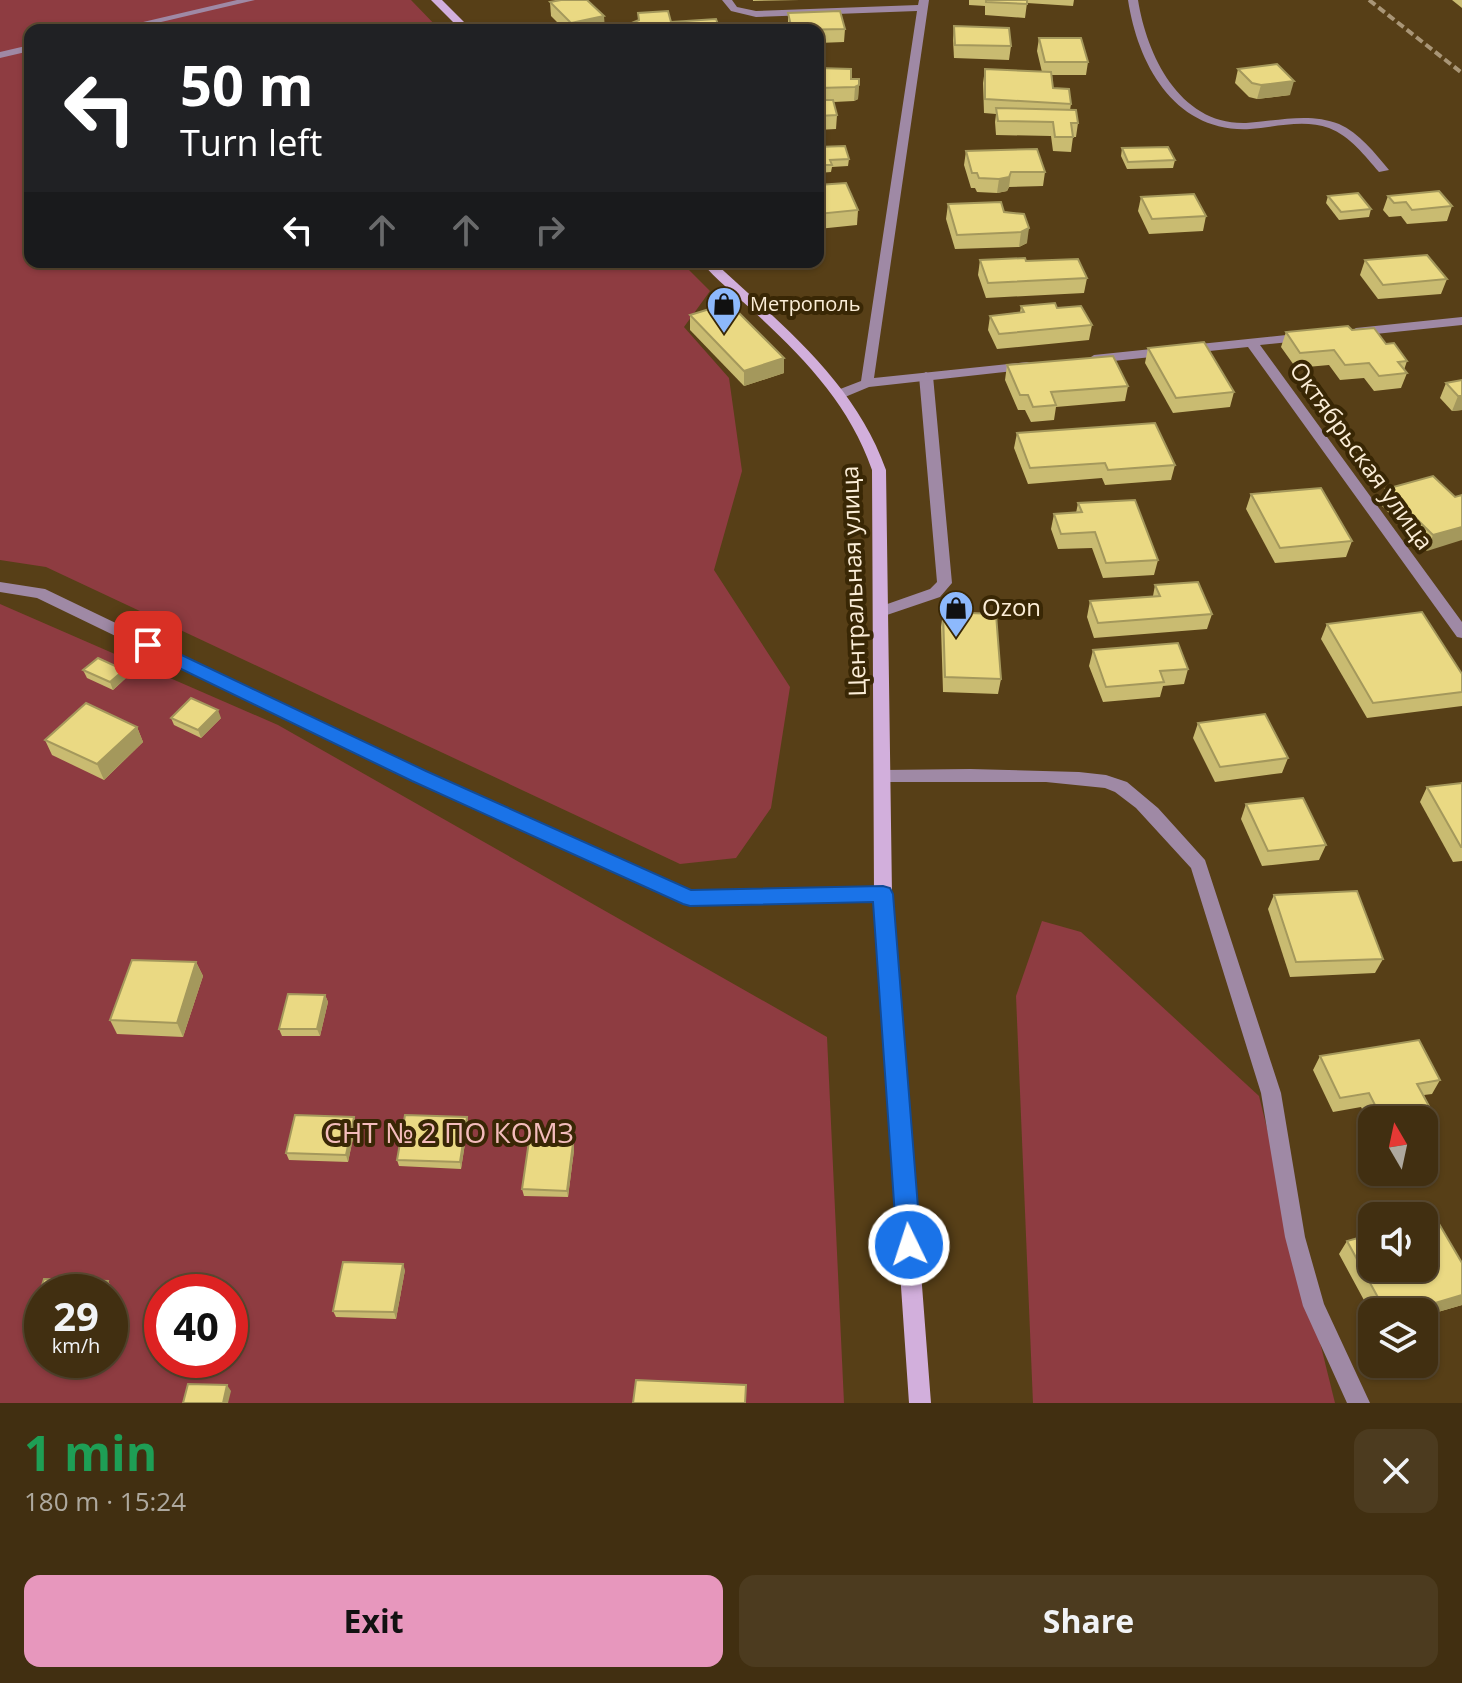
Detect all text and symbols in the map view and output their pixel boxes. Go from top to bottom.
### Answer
text: 50 m [180,46,314,122]
icon: left [48,56,152,160]
text: Turn left [180,118,322,167]
icon: left [276,208,320,252]
icon: ahead [360,208,404,252]
icon: ahead [444,208,488,252]
icon: right [528,208,572,252]
shop icon: Метрополь [705,285,743,335]
place label: Метрополь [750,290,861,317]
street label: Октябрьская улица [1283,354,1442,556]
street label: Центральная улица [832,465,873,697]
shop icon: Ozon [937,589,975,639]
place label: Ozon [982,590,1041,623]
pin [114,611,182,679]
icon: arrive [126,623,170,667]
north arrow [1358,1106,1438,1186]
map controls [1358,1106,1438,1378]
park label: СНТ № 2 ПО КОМЗ [324,1113,574,1151]
button: sound [1358,1202,1438,1282]
position arrow [867,1203,951,1287]
speed limit sign: 40 [144,1274,248,1378]
text: 29 [53,1288,99,1343]
button: layers [1358,1298,1438,1378]
text: km/h [52,1332,100,1359]
text: 1 min [24,1420,157,1485]
button: close [1354,1429,1438,1513]
text: 180 m · 15:24 [24,1483,186,1519]
button: Exit [24,1575,723,1667]
button: Share [739,1575,1438,1667]

